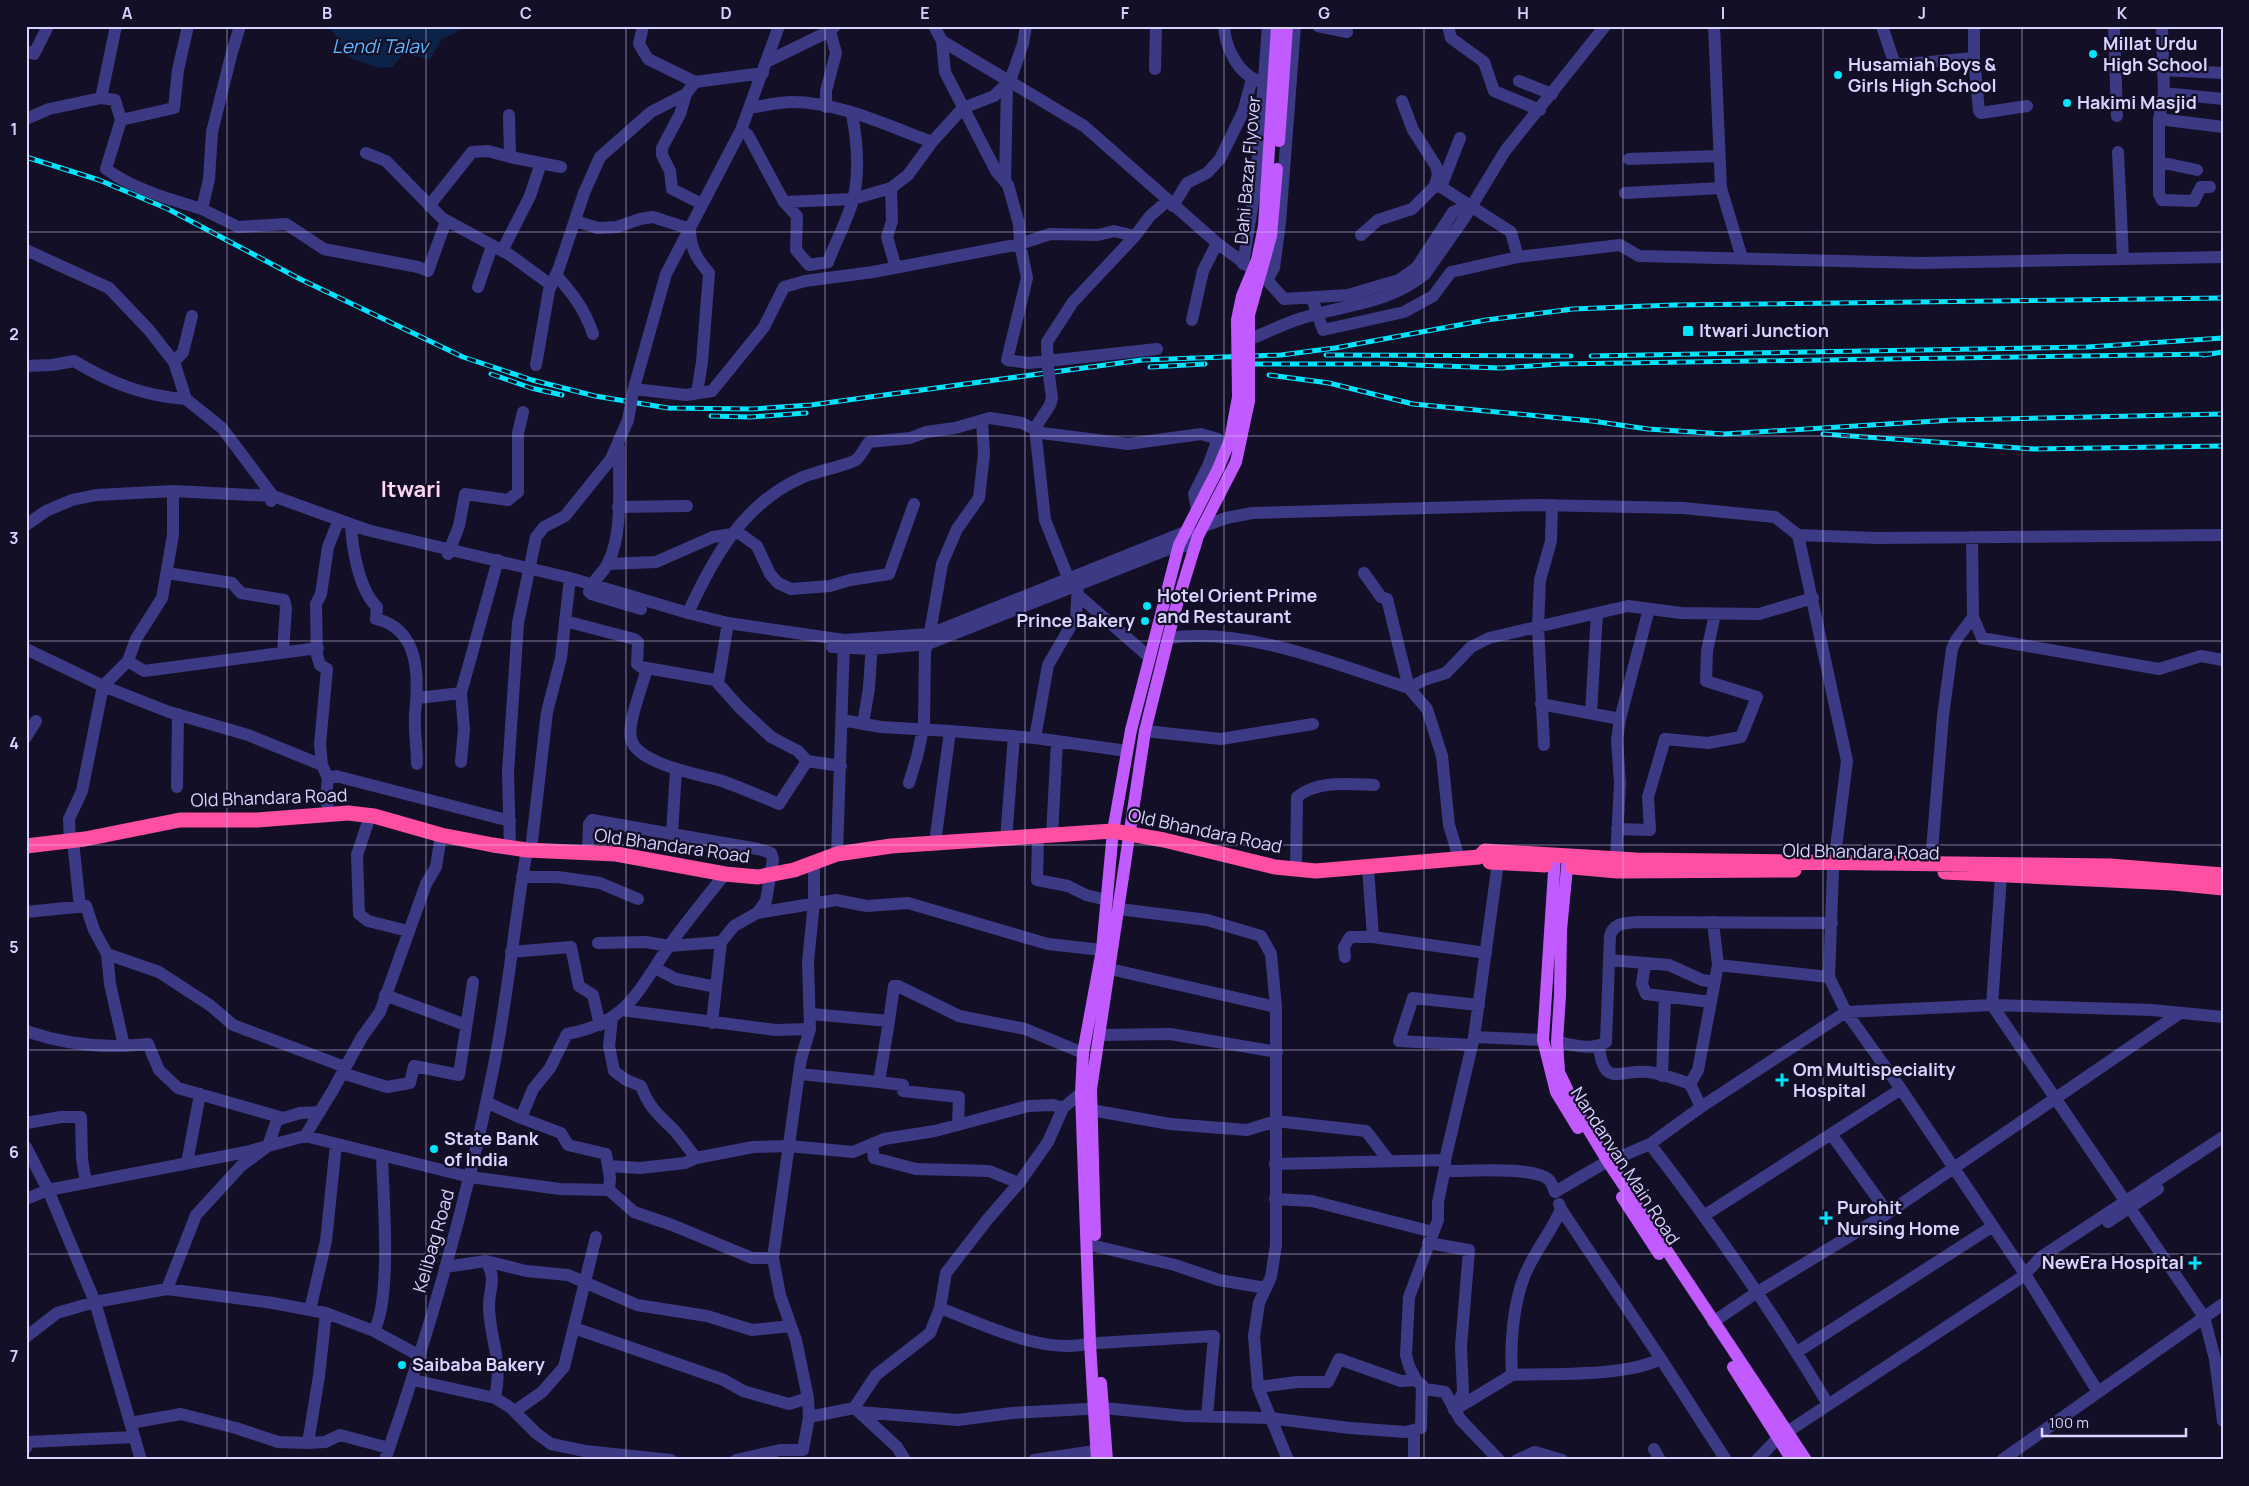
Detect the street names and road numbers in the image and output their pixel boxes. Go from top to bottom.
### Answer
street label: Dahi Bazar Flyover [1229,94,1266,245]
street label: Old Bhandara Road [190,782,348,812]
street label: Old Bhandara Road [1126,802,1284,858]
street label: Old Bhandara Road [593,822,751,868]
street label: Old Bhandara Road [1782,838,1940,864]
street label: Nandanvan Main Road [1566,1082,1686,1249]
street label: Kelibag Road [407,1186,459,1295]

